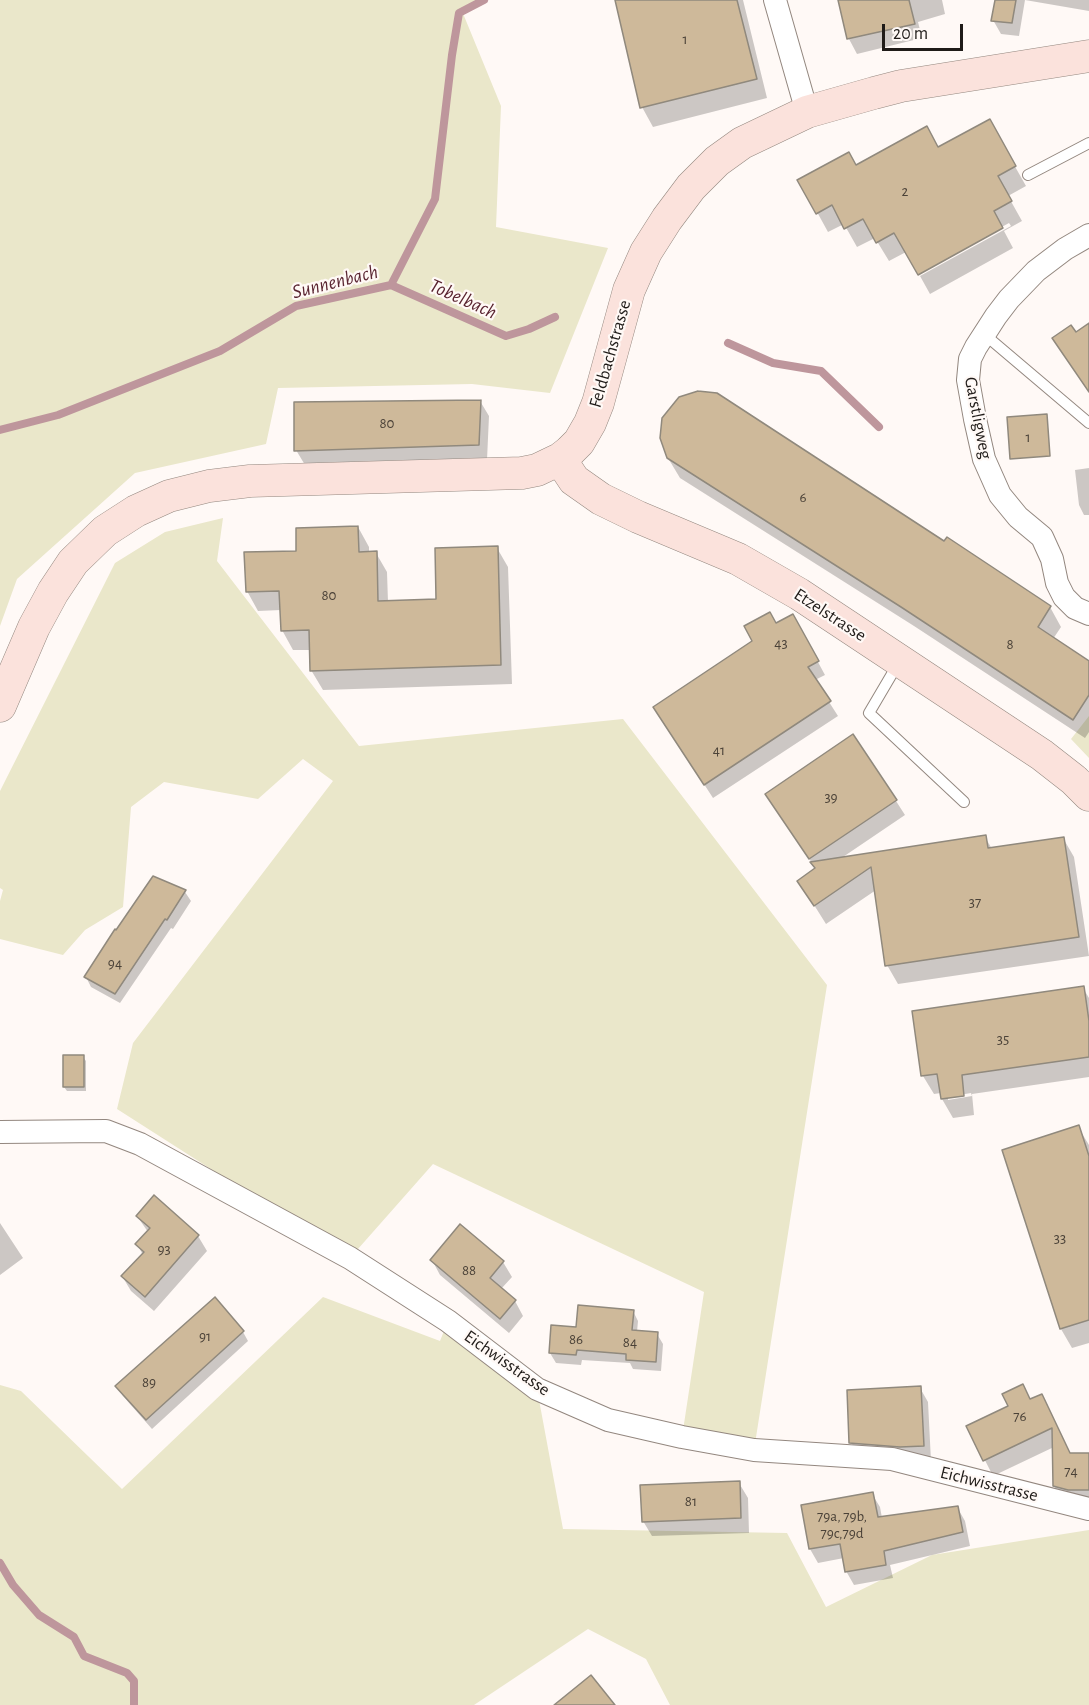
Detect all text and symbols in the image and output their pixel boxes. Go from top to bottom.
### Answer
scale bar [885,12,966,50]
text: 20 m [893,25,928,43]
house number: 1 [682,30,688,48]
house number: 2 [902,182,908,200]
water label: Sunnenbach [290,260,380,304]
water label: Tobelbach [426,274,500,324]
street label: Feldbachstrasse [584,298,636,410]
street label: Garstligweg [959,375,997,461]
house number: 80 [379,414,395,432]
house number: 1 [1025,428,1031,446]
house number: 6 [799,488,807,506]
street label: Etzelstrasse [790,584,870,646]
house number: 80 [321,586,337,604]
house number: 43 [774,634,788,652]
house number: 8 [1006,635,1014,653]
house number: 41 [713,741,725,759]
house number: 39 [824,788,838,806]
house number: 37 [969,893,981,911]
house number: 94 [108,954,122,972]
house number: 35 [997,1030,1009,1048]
house number: 33 [1054,1229,1066,1247]
house number: 93 [157,1240,171,1258]
house number: 88 [462,1261,476,1279]
street label: Eichwisstrasse [460,1325,554,1401]
house number: 91 [199,1327,211,1345]
house number: 86 [569,1330,583,1348]
house number: 84 [623,1333,637,1351]
house number: 89 [142,1373,156,1391]
house number: 76 [1013,1407,1027,1425]
street label: Eichwisstrasse [938,1461,1040,1507]
house number: 74 [1064,1462,1078,1480]
house number: 81 [685,1492,697,1510]
house number: 79a, 79b, 79c,79d [817,1507,867,1542]

